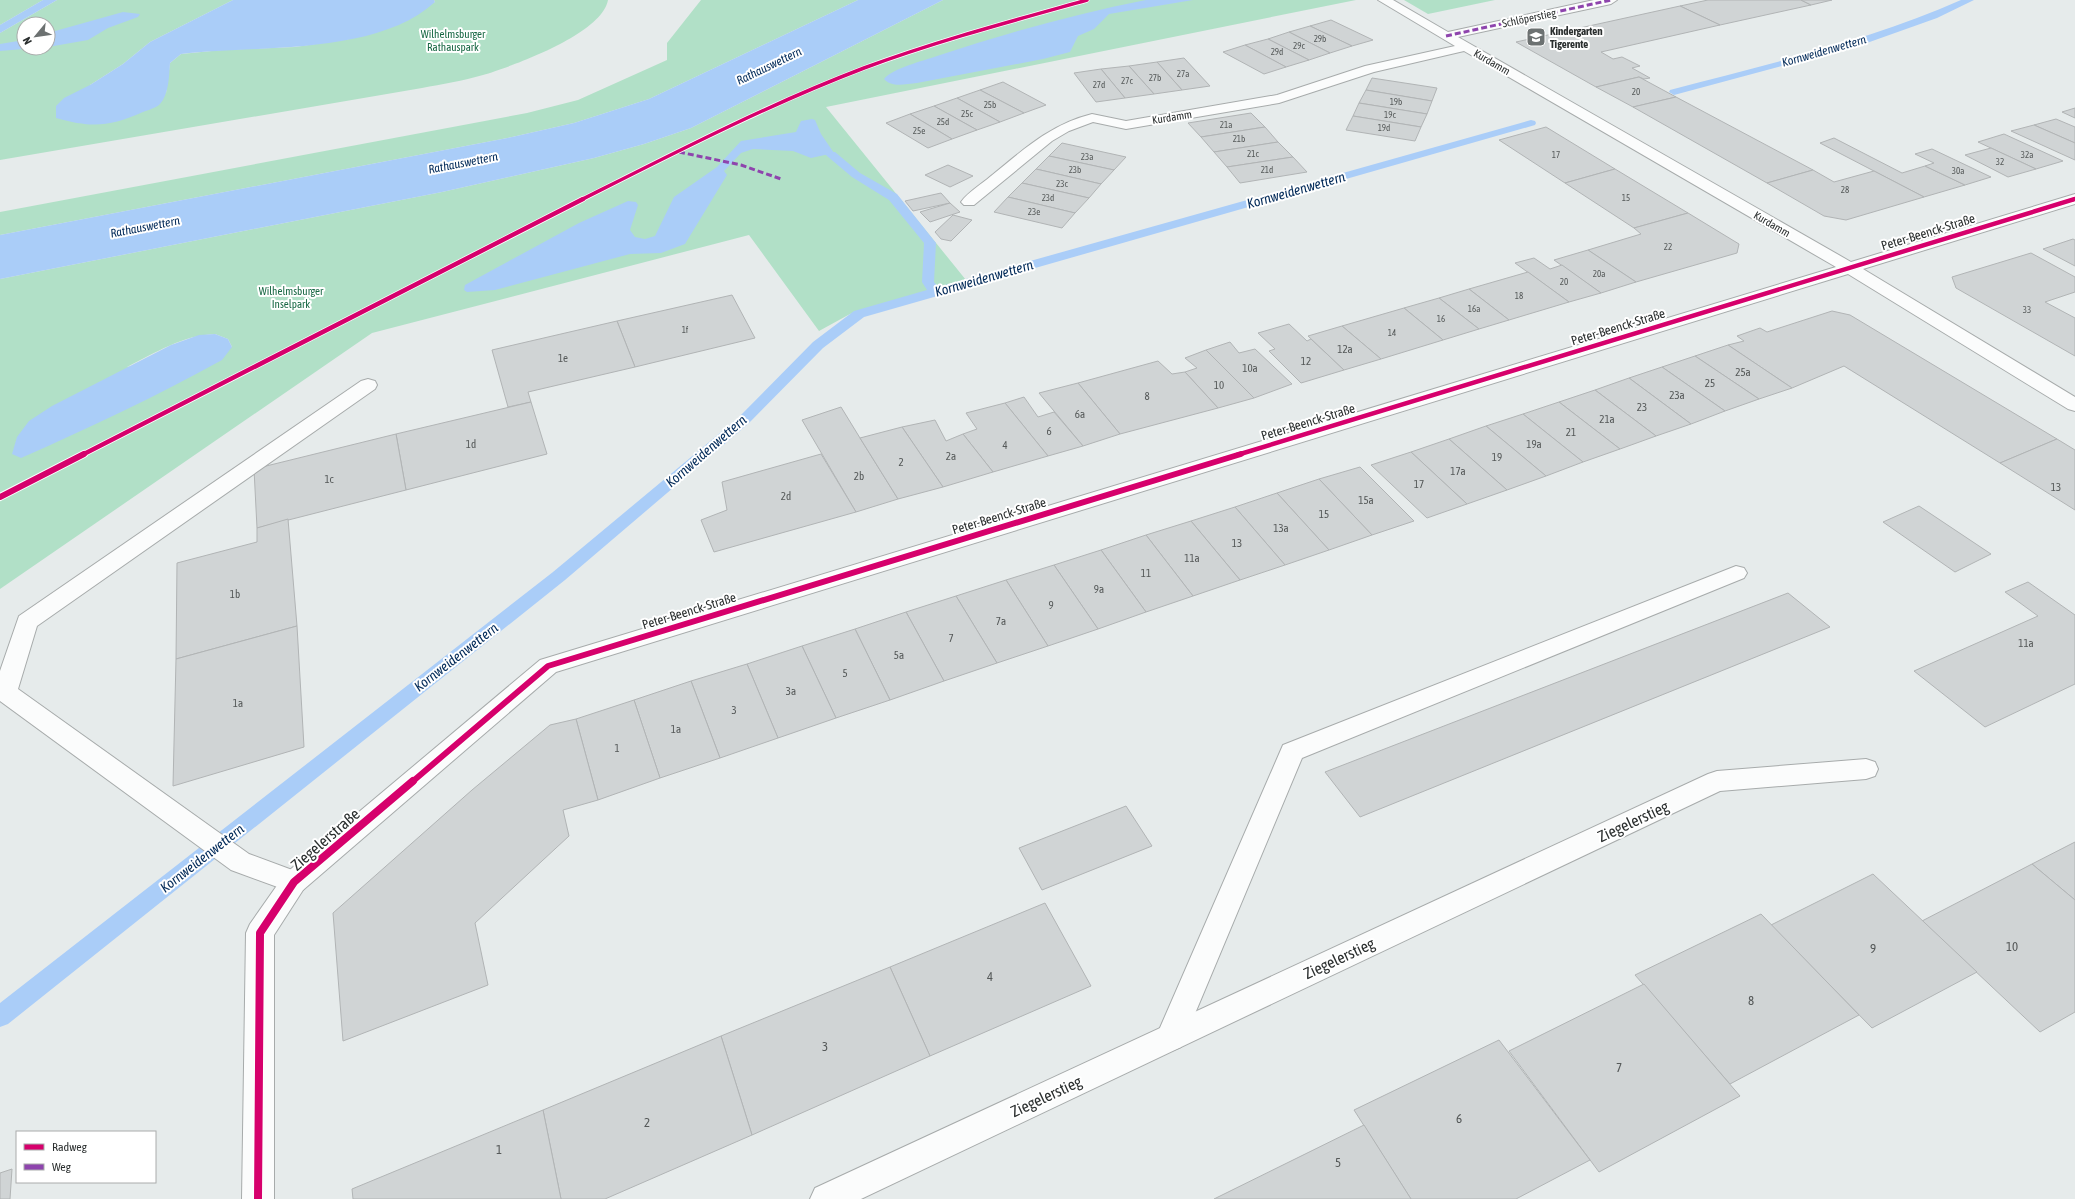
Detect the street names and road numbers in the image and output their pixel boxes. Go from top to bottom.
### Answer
street label: Schlöperstieg [1501,6,1557,30]
street label: Kurdamm [1472,47,1512,77]
street label: Kurdamm [1151,108,1193,126]
street label: Kurdamm [1752,209,1792,239]
street label: Peter-Beenck-Straße [1879,211,1977,253]
street label: Peter-Beenck-Straße [1569,306,1667,348]
street label: Peter-Beenck-Straße [1259,401,1357,443]
street label: Peter-Beenck-Straße [950,495,1048,537]
street label: Peter-Beenck-Straße [640,590,738,632]
street label: Ziegelerstieg [1595,797,1672,846]
street label: Ziegelerstraße [287,804,364,874]
street label: Ziegelerstieg [1301,934,1378,983]
street label: Ziegelerstieg [1008,1072,1085,1121]

